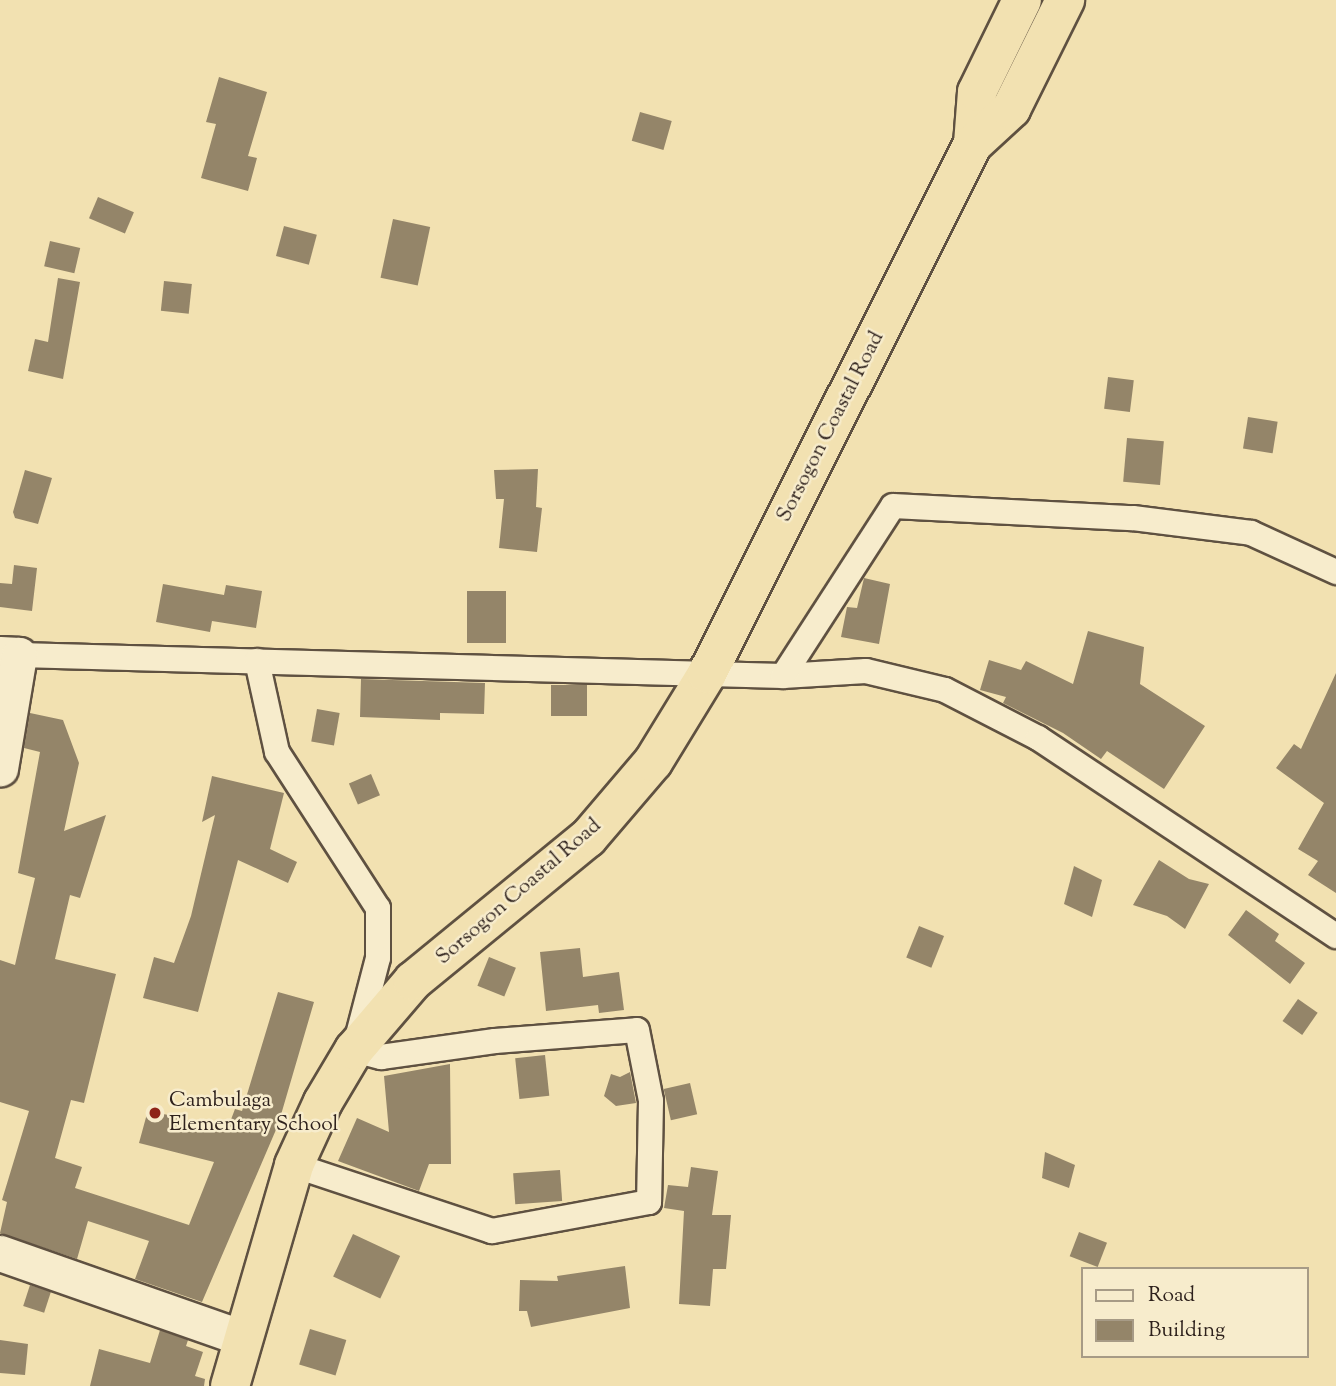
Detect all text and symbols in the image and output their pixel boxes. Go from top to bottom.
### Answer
street label: Sorsogon Coastal Road [772,328,890,526]
street label: Sorsogon Coastal Road [431,814,607,970]
place label: Cambulaga Elementary School [169,1088,338,1138]
marker: Cambulaga Elementary School [147,1105,163,1121]
legend [1080,1267,1308,1358]
text: Road [1148,1281,1195,1311]
text: Building [1148,1316,1225,1346]

